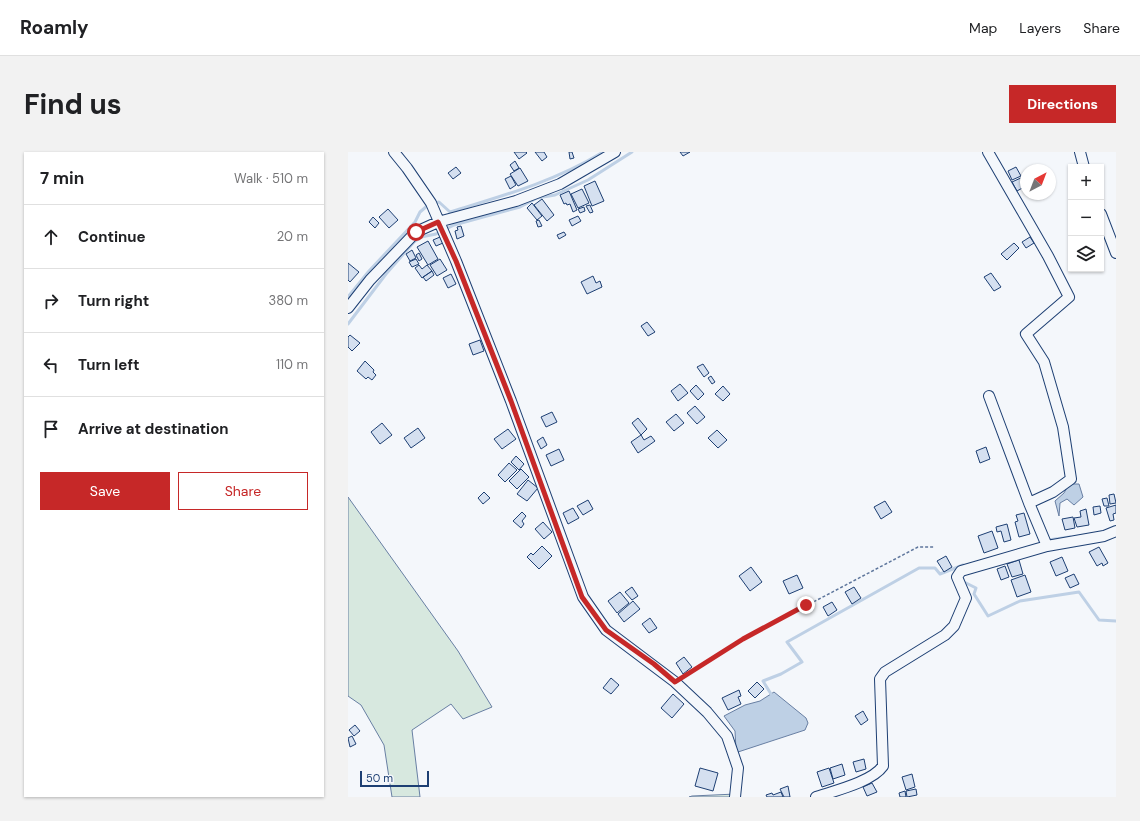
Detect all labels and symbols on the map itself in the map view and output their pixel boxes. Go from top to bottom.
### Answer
north arrow [1020,164,1056,200]
route start [407,223,425,241]
route end [797,596,815,614]
scale bar [360,769,429,788]

